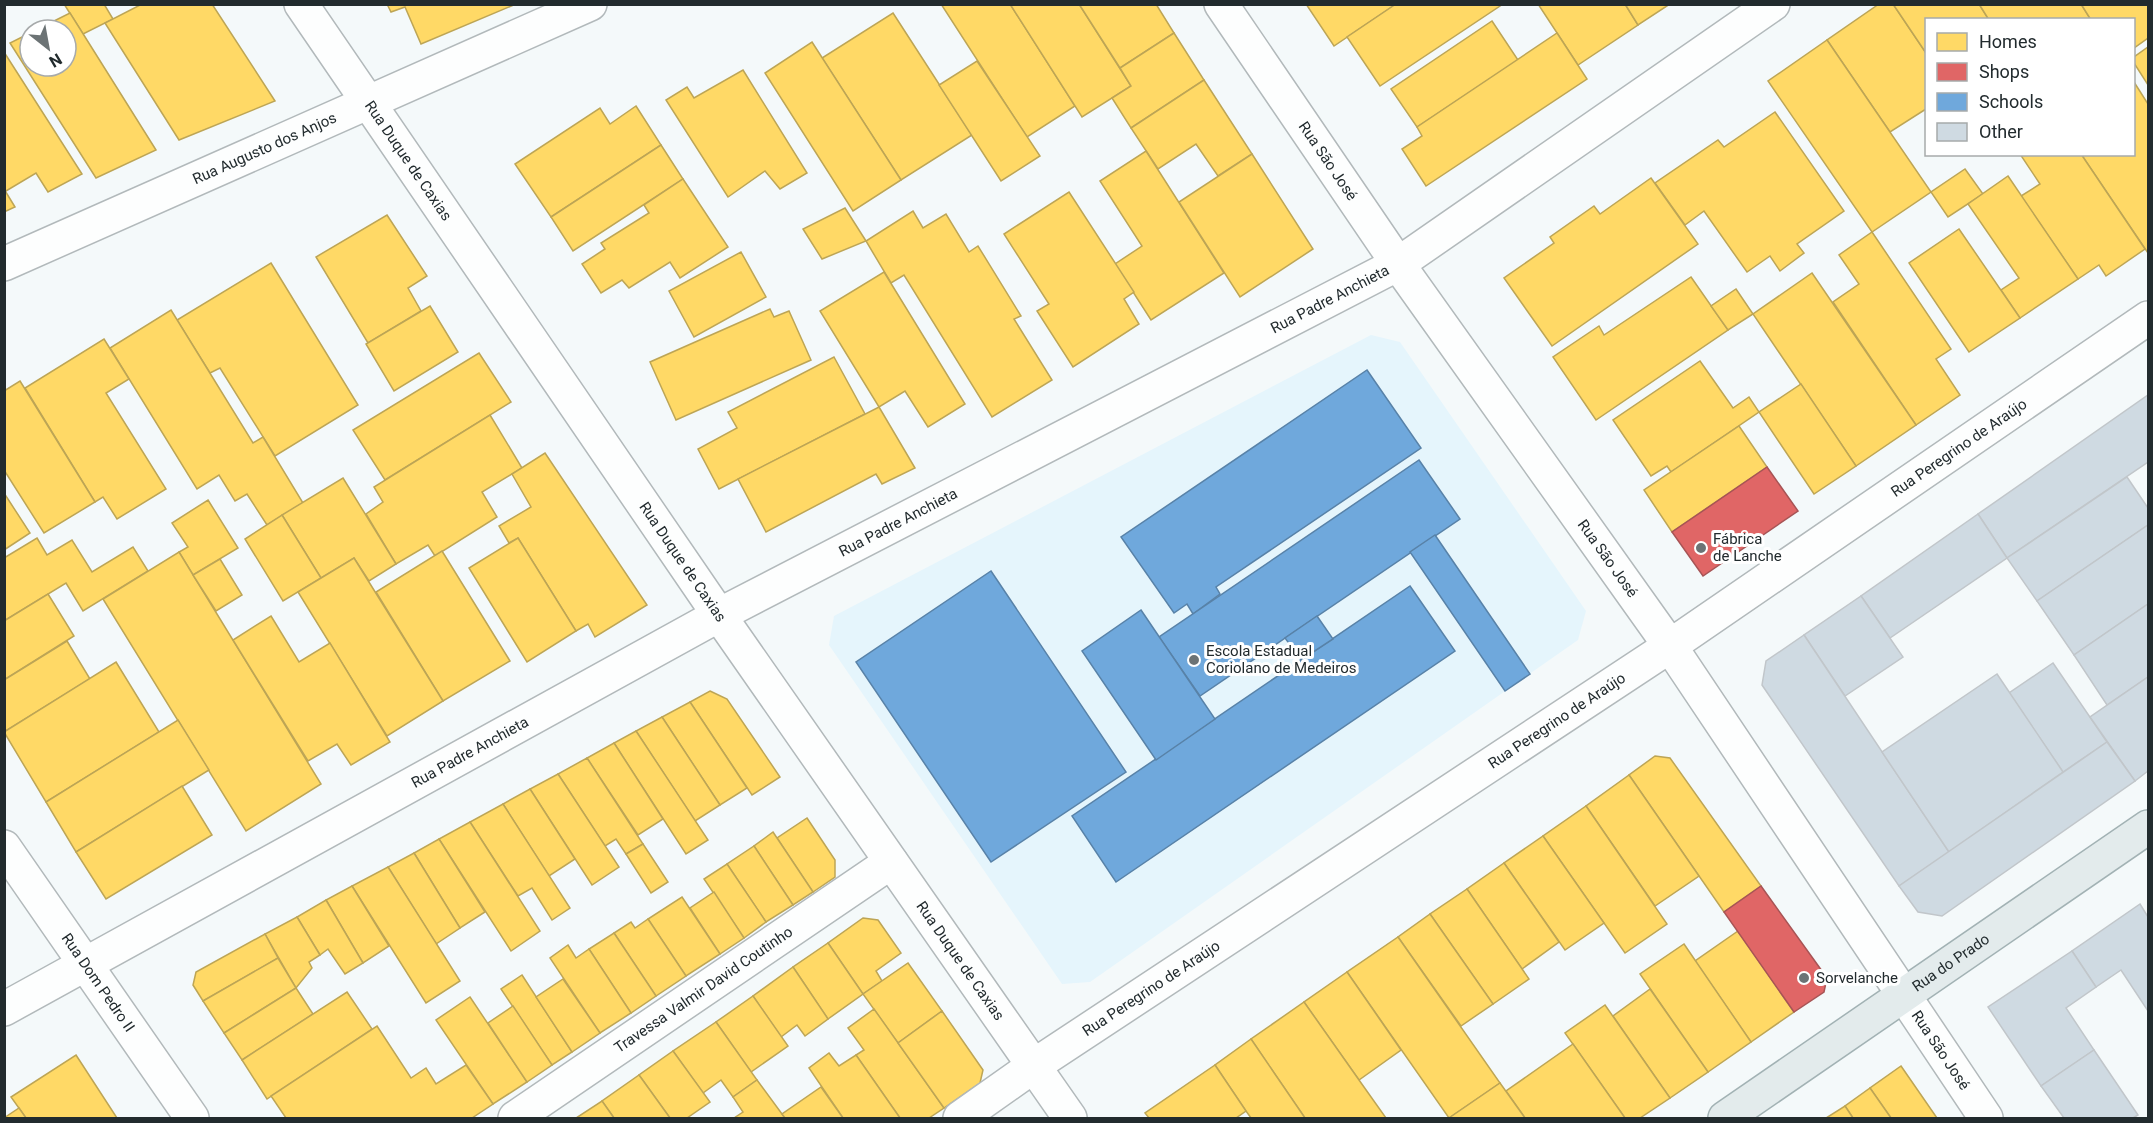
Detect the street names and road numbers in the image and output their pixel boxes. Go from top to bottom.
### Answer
street label: Rua Duque de Caxias [361,97,456,224]
street label: Rua Augusto dos Anjos [190,109,339,188]
street label: Rua São José [1295,118,1361,204]
street label: Rua Padre Anchieta [1267,261,1392,337]
street label: Rua Peregrino de Araújo [1887,395,2030,501]
street label: Rua Padre Anchieta [836,484,960,560]
street label: Rua Duque de Caxias [635,499,730,625]
street label: Rua São José [1574,516,1642,601]
street label: Rua Peregrino de Araújo [1485,669,1629,772]
street label: Rua Padre Anchieta [408,713,532,792]
street label: Rua Duque de Caxias [913,898,1008,1024]
street label: Travessa Valmir David Coutinho [611,923,796,1057]
street label: Rua Dom Pedro II [58,930,138,1035]
street label: Rua do Prado [1909,930,1993,996]
street label: Rua Peregrino de Araújo [1079,937,1223,1040]
street label: Rua São José [1908,1007,1974,1093]

